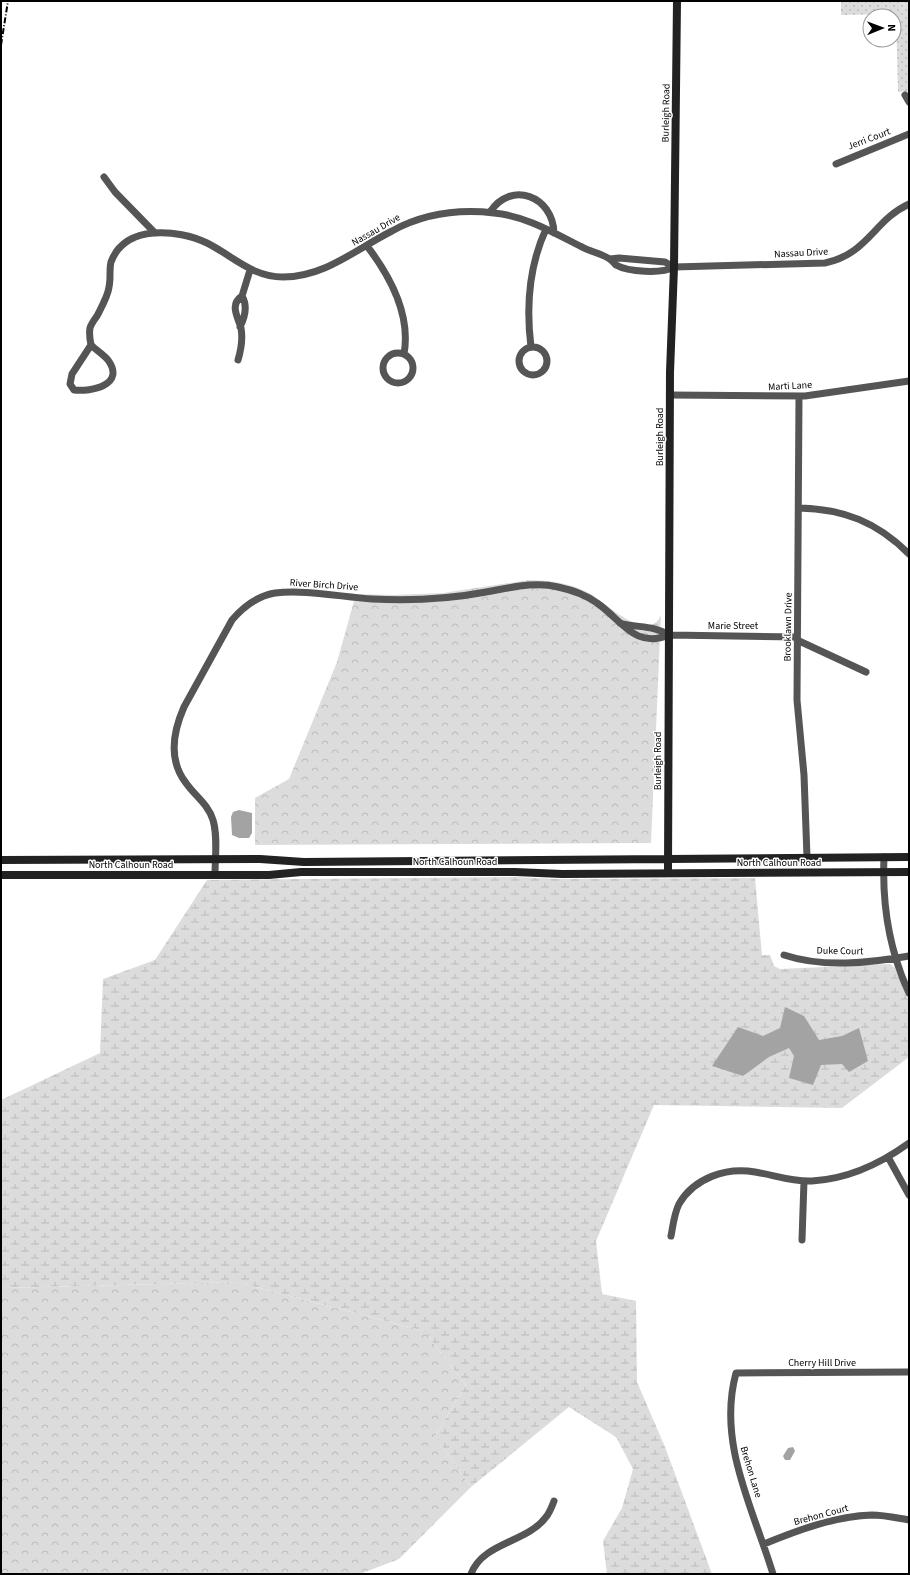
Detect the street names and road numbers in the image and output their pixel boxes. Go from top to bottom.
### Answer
street label: Burleigh Road [658,84,674,142]
street label: Jerri Court [846,124,893,154]
street label: Nassau Drive [349,210,403,250]
street label: Nassau Drive [774,245,828,261]
street label: Marti Lane [768,378,812,394]
street label: Burleigh Road [653,408,667,466]
street label: River Birch Drive [289,576,359,594]
street label: Brooklawn Drive [780,592,796,662]
street label: Marie Street [708,619,759,633]
street label: Burleigh Road [651,732,665,790]
street label: North Calhoun Road [413,855,497,869]
street label: North Calhoun Road [737,856,821,870]
street label: North Calhoun Road [89,858,173,872]
street label: Duke Court [817,944,864,958]
street label: Cherry Hill Drive [788,1356,856,1370]
street label: Brehon Lane [737,1445,765,1499]
street label: Brehon Court [792,1501,850,1529]

